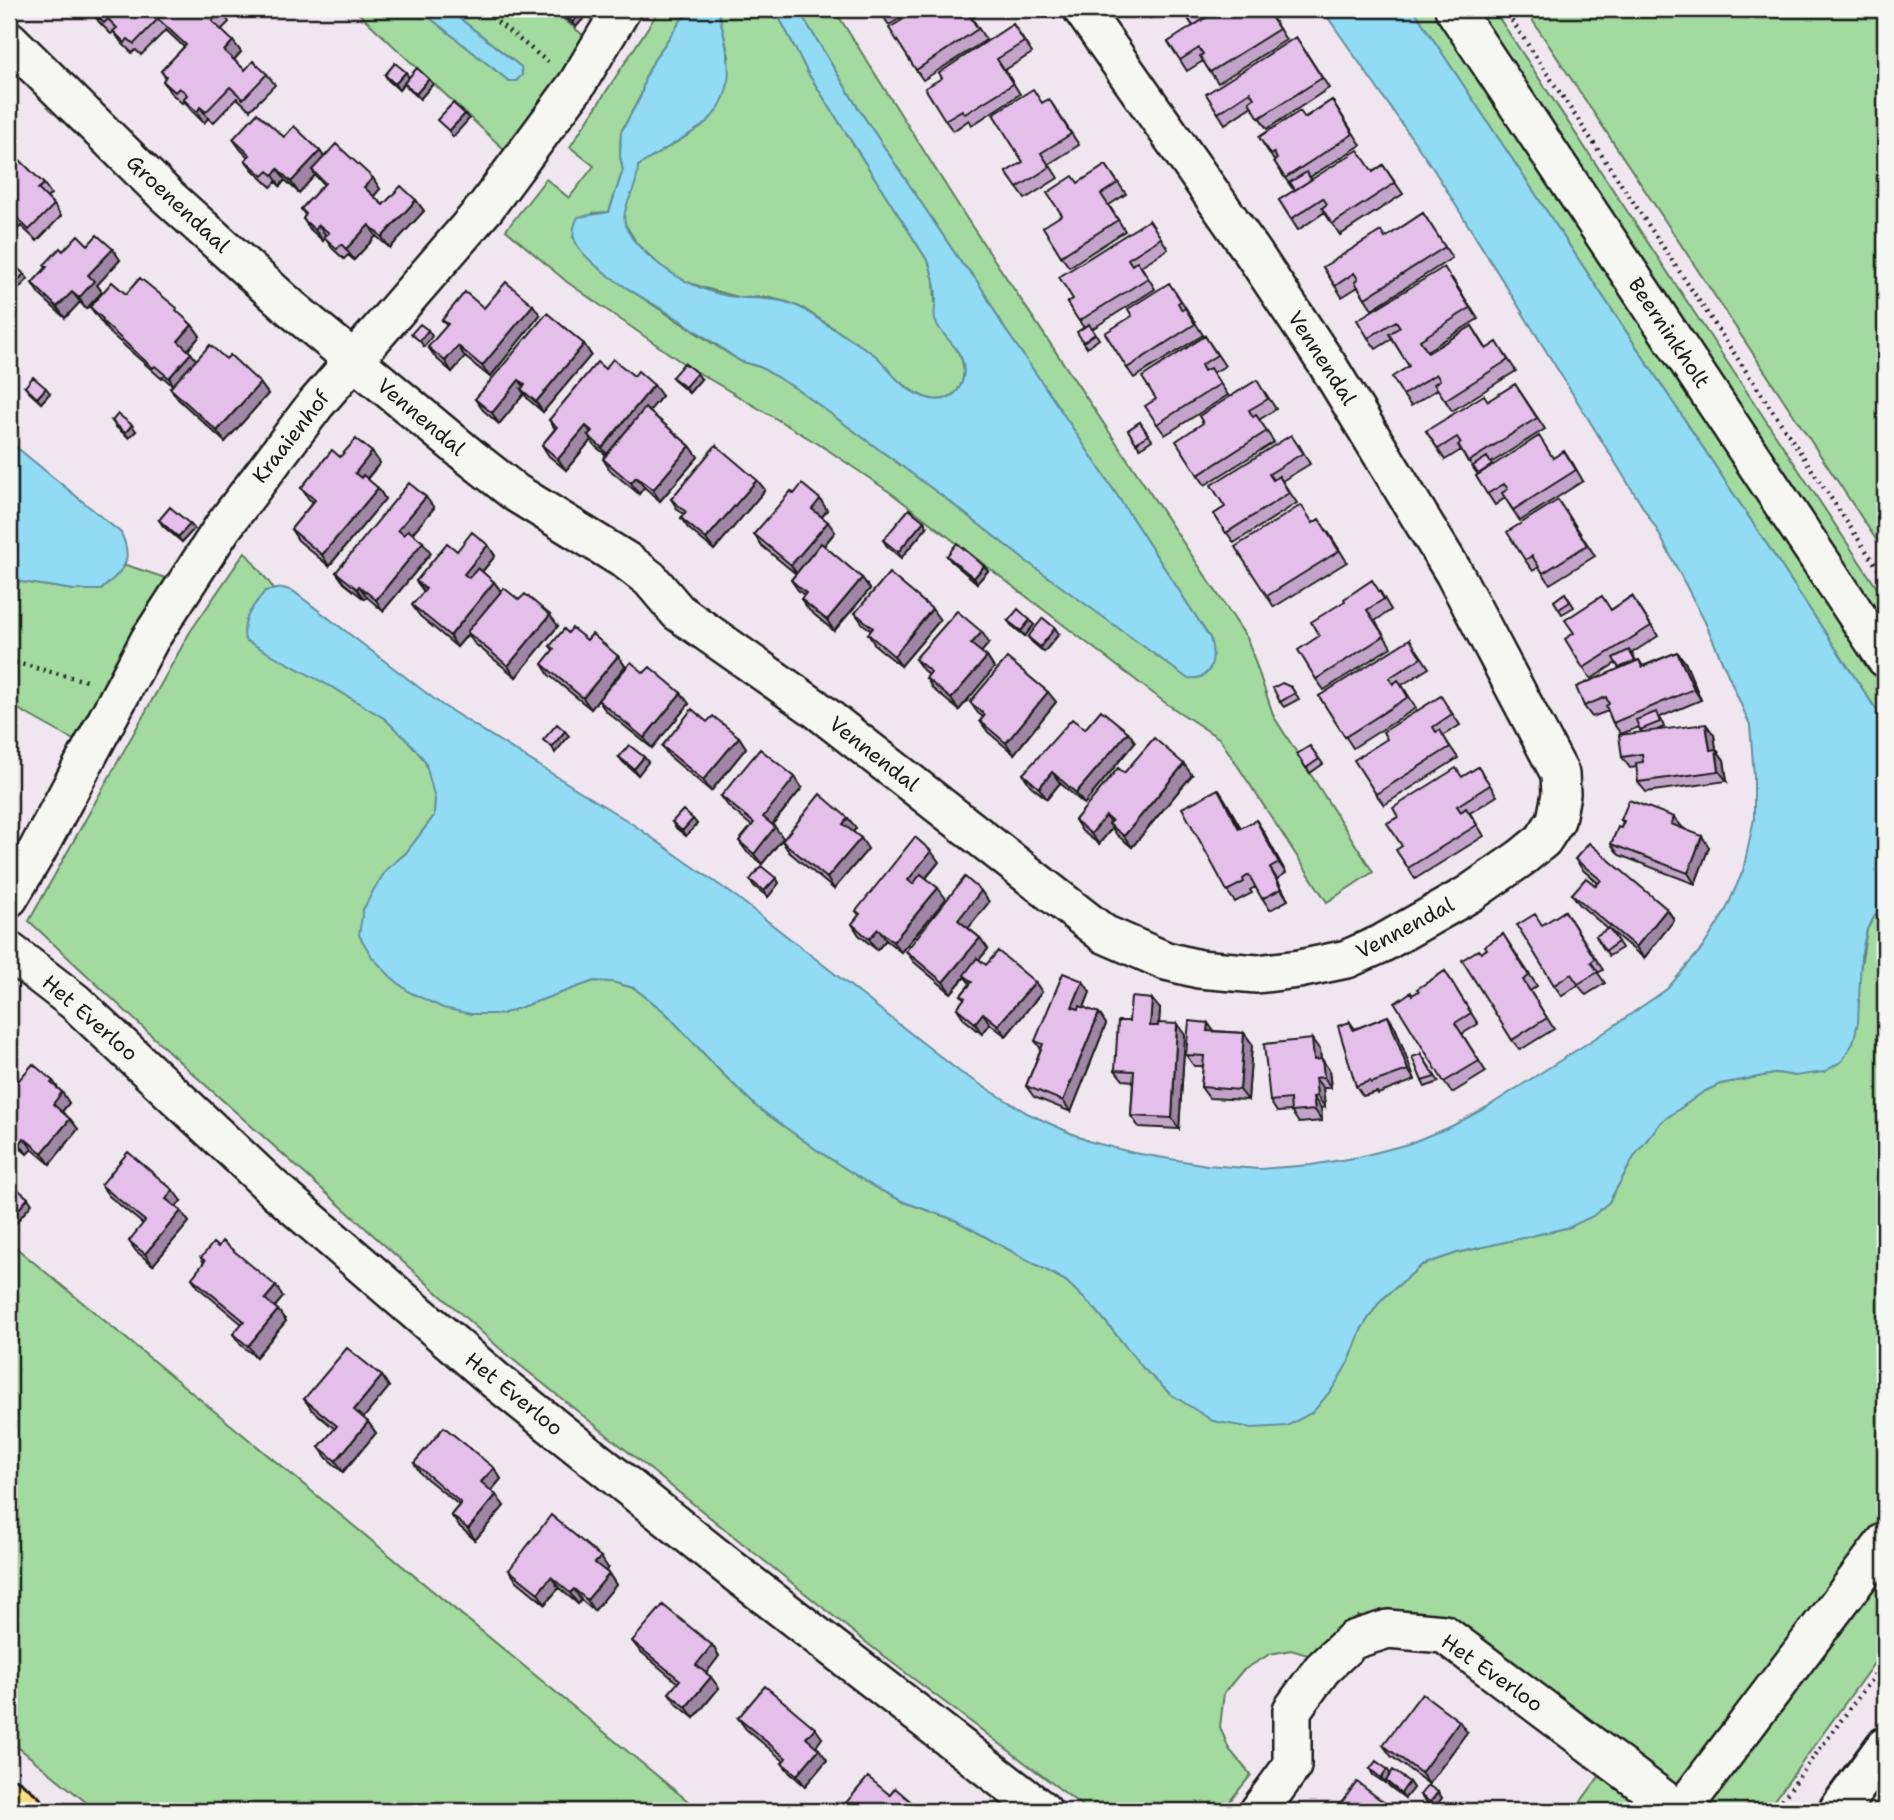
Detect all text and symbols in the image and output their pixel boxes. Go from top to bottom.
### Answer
street label: Groenendaal [120,149,236,260]
street label: Beerninkholt [1622,272,1716,394]
street label: Vennendal [1281,305,1363,411]
street label: Vennendal [371,372,472,463]
street label: Kraaienhof [246,385,336,489]
street label: Vennendal [823,710,925,798]
street label: Vennendal [1351,890,1459,965]
street label: Het Everloo [36,969,144,1067]
street label: Het Everloo [459,1346,569,1442]
street label: Het Everloo [1435,1628,1549,1718]

